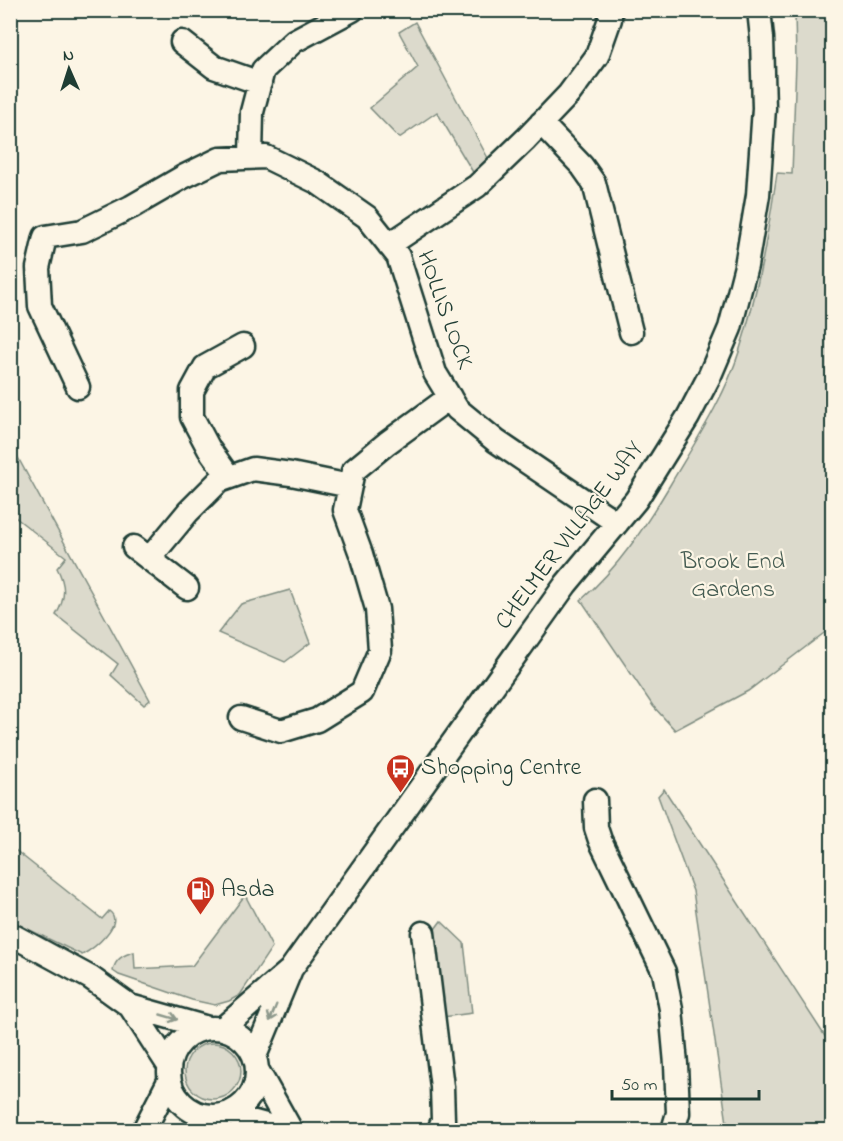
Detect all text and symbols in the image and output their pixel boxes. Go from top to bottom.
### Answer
north arrow [39,39,99,99]
text: N [62,44,75,68]
street label: HOLLIS LOCK [406,246,482,375]
street label: CHELMER VILLAGE WAY [487,434,653,638]
park label: Brook End Gardens [680,545,786,608]
place label: Shopping Centre [421,751,582,786]
bus stop icon: Shopping Centre [384,752,416,794]
place label: Asda [221,873,274,908]
fuel station icon: Asda [184,874,216,916]
one-way arrow [267,1003,278,1021]
one-way arrow [159,1012,178,1023]
scale bar [612,1063,759,1101]
text: 50 m [621,1073,658,1099]

